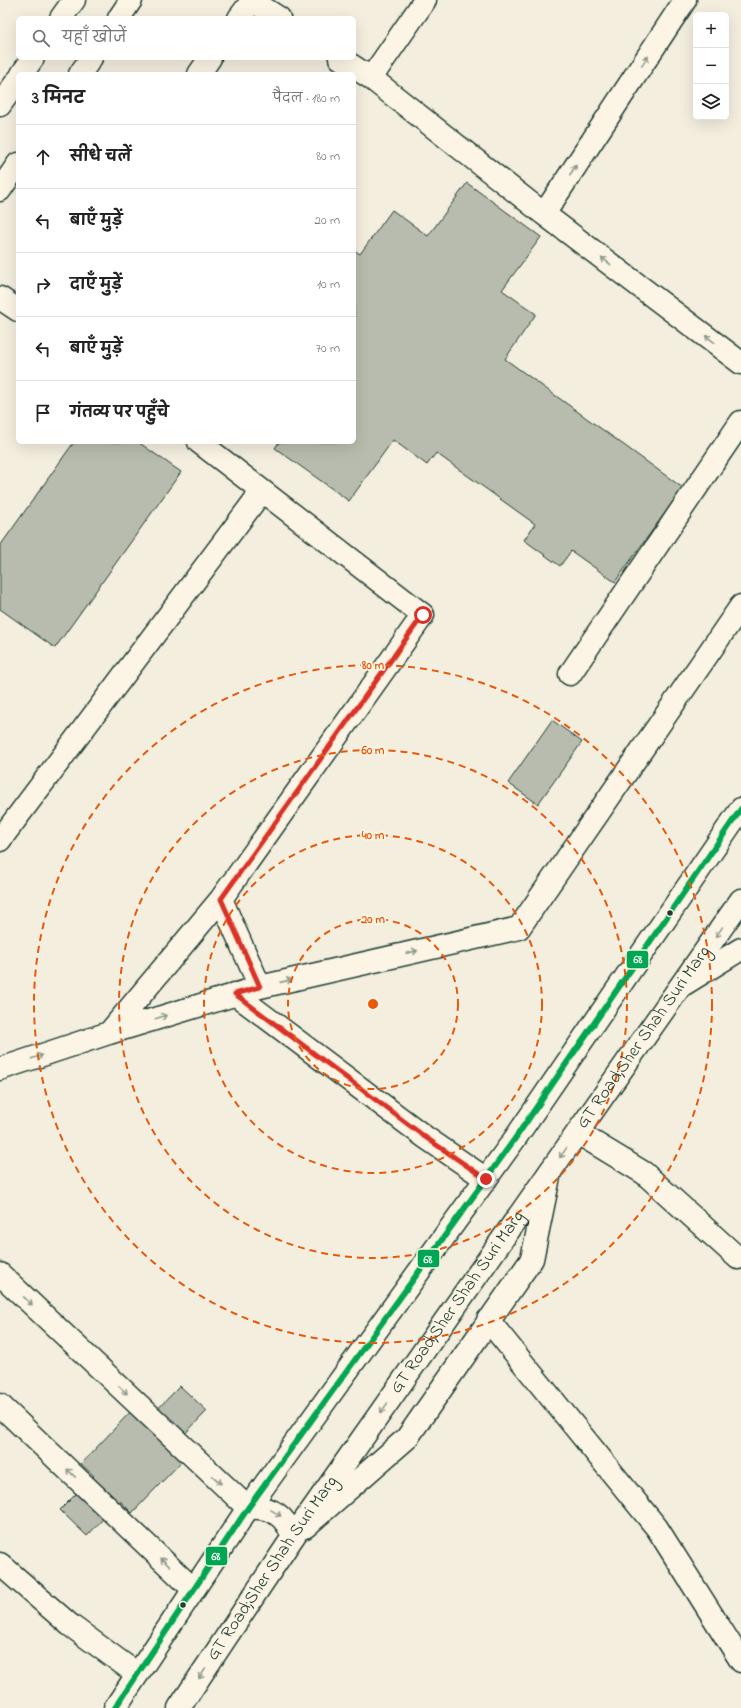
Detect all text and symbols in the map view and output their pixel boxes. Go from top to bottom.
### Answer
map controls [693,12,729,120]
button: + [693,12,729,48]
search box [16,16,356,60]
icon: search [30,27,52,49]
text: यहाँ खोजें [62,27,126,49]
button: − [693,48,729,84]
one-way arrow [641,55,649,67]
button: layers [693,84,729,120]
text: 3 मिनट [32,86,85,111]
text: पैदल · 180 m [273,89,340,108]
icon: ahead [32,146,54,168]
text: सीधे चलें [70,146,131,168]
text: 80 m [316,147,340,166]
one-way arrow [569,165,577,176]
icon: left [32,210,54,232]
text: बाएँ मुड़ें [70,210,123,232]
text: 20 m [315,211,340,230]
one-way arrow [601,257,612,265]
icon: right [32,274,54,296]
text: दाएँ मुड़ें [70,274,122,296]
text: 10 m [317,275,340,294]
one-way arrow [704,335,715,343]
icon: left [32,338,54,360]
text: बाएँ मुड़ें [70,338,123,360]
text: 70 m [316,339,340,358]
icon: arrive [32,402,54,424]
text: गंतव्य पर पहुँचे [70,402,169,424]
route start [414,606,432,624]
text: 80 m [361,657,385,675]
text: 60 m [361,742,385,760]
text: 40 m [361,827,385,845]
unlabelled marker [665,908,675,918]
text: 20 m [360,911,385,929]
one-way arrow [715,926,723,937]
street label: GT Road;Sher Shah Suri Marg [571,941,718,1134]
one-way arrow [406,948,419,956]
line badge: 68 [626,950,649,969]
text: 68 [633,952,643,968]
one-way arrow [279,976,292,984]
centre of rings [366,997,380,1011]
one-way arrow [154,1013,167,1020]
one-way arrow [30,1053,43,1060]
one-way arrow [559,1147,567,1158]
route end [477,1170,495,1188]
street label: GT Road;Sher Shah Suri Marg [384,1206,532,1399]
line badge: 68 [417,1249,440,1268]
text: 68 [423,1252,433,1268]
one-way arrow [23,1296,33,1306]
one-way arrow [118,1386,128,1395]
one-way arrow [380,1402,388,1413]
one-way arrow [66,1468,76,1478]
street label: GT Road;Sher Shah Suri Marg [201,1471,346,1666]
one-way arrow [212,1475,222,1484]
one-way arrow [270,1510,282,1518]
line badge: 68 [205,1546,228,1566]
text: 68 [211,1549,221,1565]
one-way arrow [160,1558,170,1567]
unlabelled marker [178,1600,188,1610]
one-way arrow [198,1668,206,1679]

